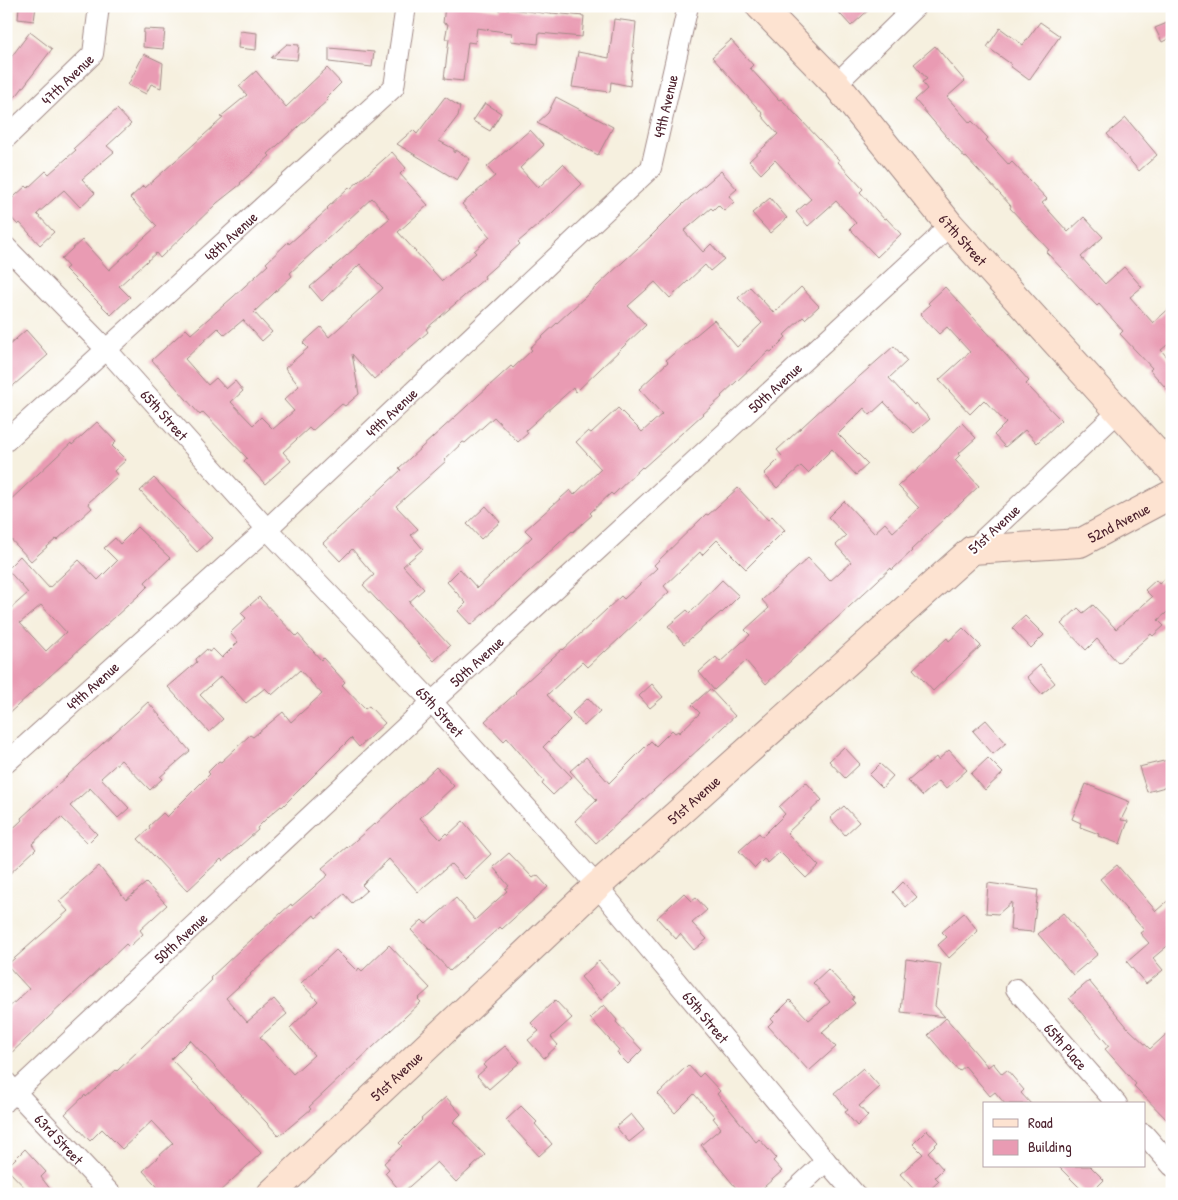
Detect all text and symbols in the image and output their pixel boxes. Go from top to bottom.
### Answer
street label: 47th Avenue [36,48,98,109]
street label: 49th Avenue [648,73,683,140]
street label: 48th Avenue [199,206,262,266]
street label: 67th Street [934,209,993,271]
street label: 50th Avenue [743,357,806,417]
street label: 49th Avenue [361,383,422,442]
street label: 65th Street [136,384,194,446]
street label: 52nd Avenue [1084,497,1153,548]
street label: 51st Avenue [963,499,1025,559]
street label: 50th Avenue [445,631,508,691]
street label: 49th Avenue [61,656,123,715]
street label: 65th Street [412,681,470,742]
street label: 51st Avenue [662,770,724,829]
street label: 50th Avenue [149,907,212,968]
street label: 65th Street [678,986,735,1048]
street label: 65th Place [1040,1018,1093,1074]
street label: 51st Avenue [365,1046,427,1106]
legend [983,1102,1146,1168]
street label: 63rd Street [30,1109,89,1170]
text: Road [1028,1112,1053,1133]
text: Building [1028,1136,1072,1157]

